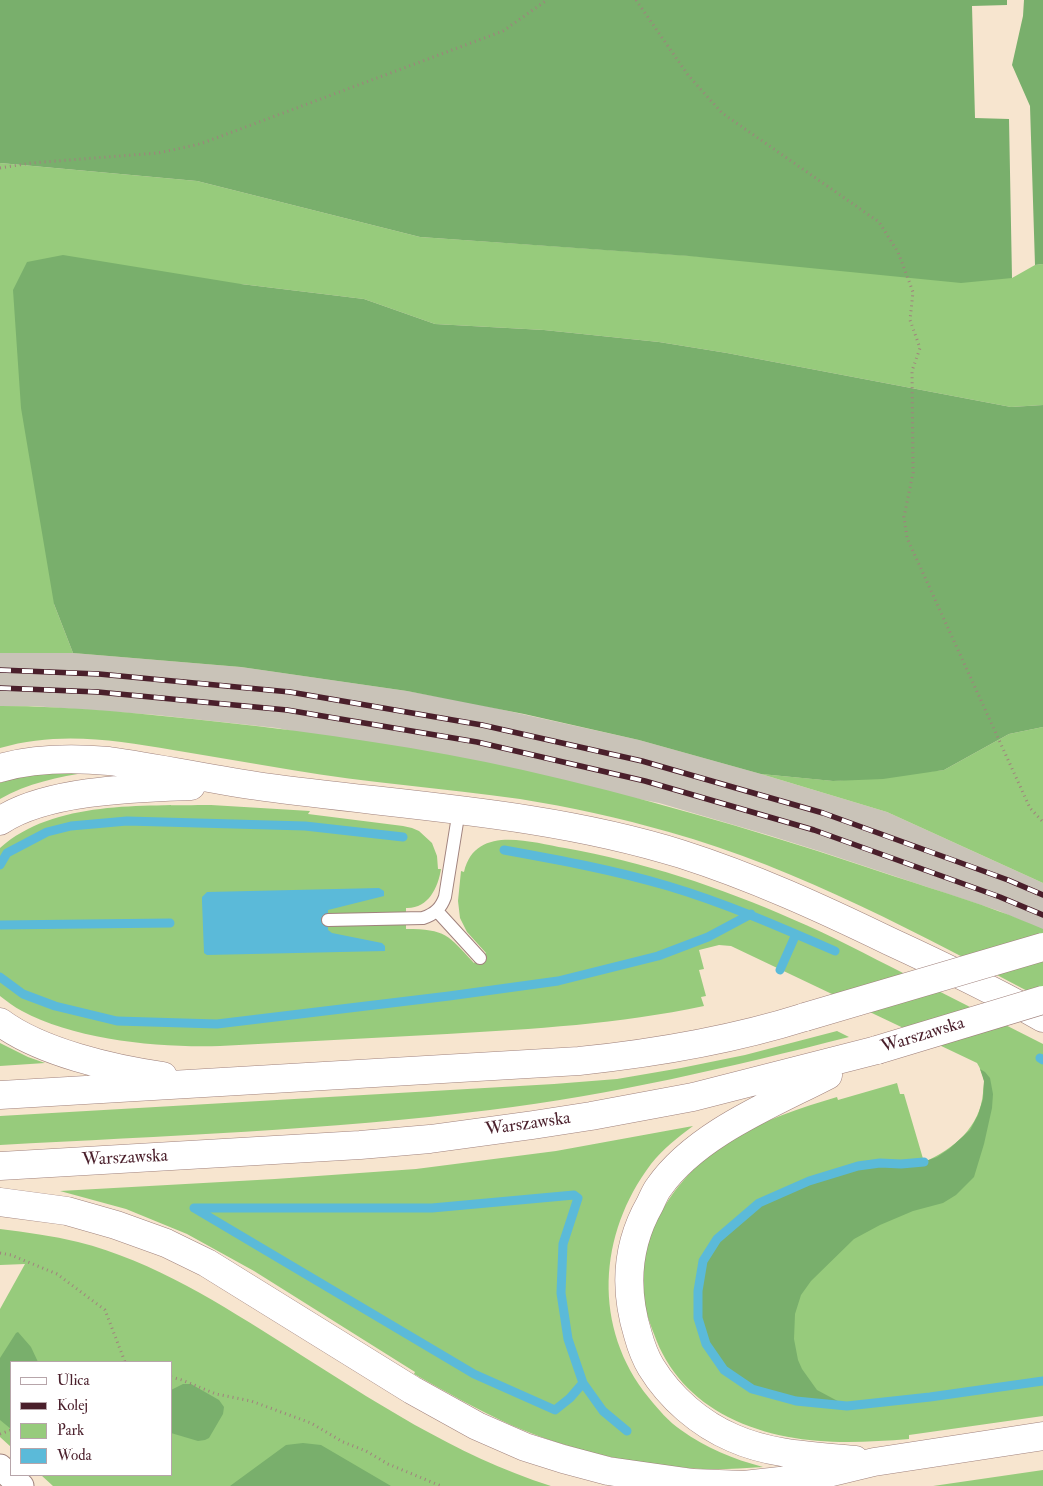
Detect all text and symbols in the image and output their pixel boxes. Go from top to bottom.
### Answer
street label: Warszawska [879,1013,967,1059]
street label: Warszawska [484,1108,572,1142]
street label: Warszawska [81,1146,169,1172]
legend [10,1361,172,1476]
text: Ulica [57,1371,90,1390]
text: Kolej [57,1396,88,1415]
text: Park [57,1421,84,1440]
text: Woda [57,1446,92,1465]

